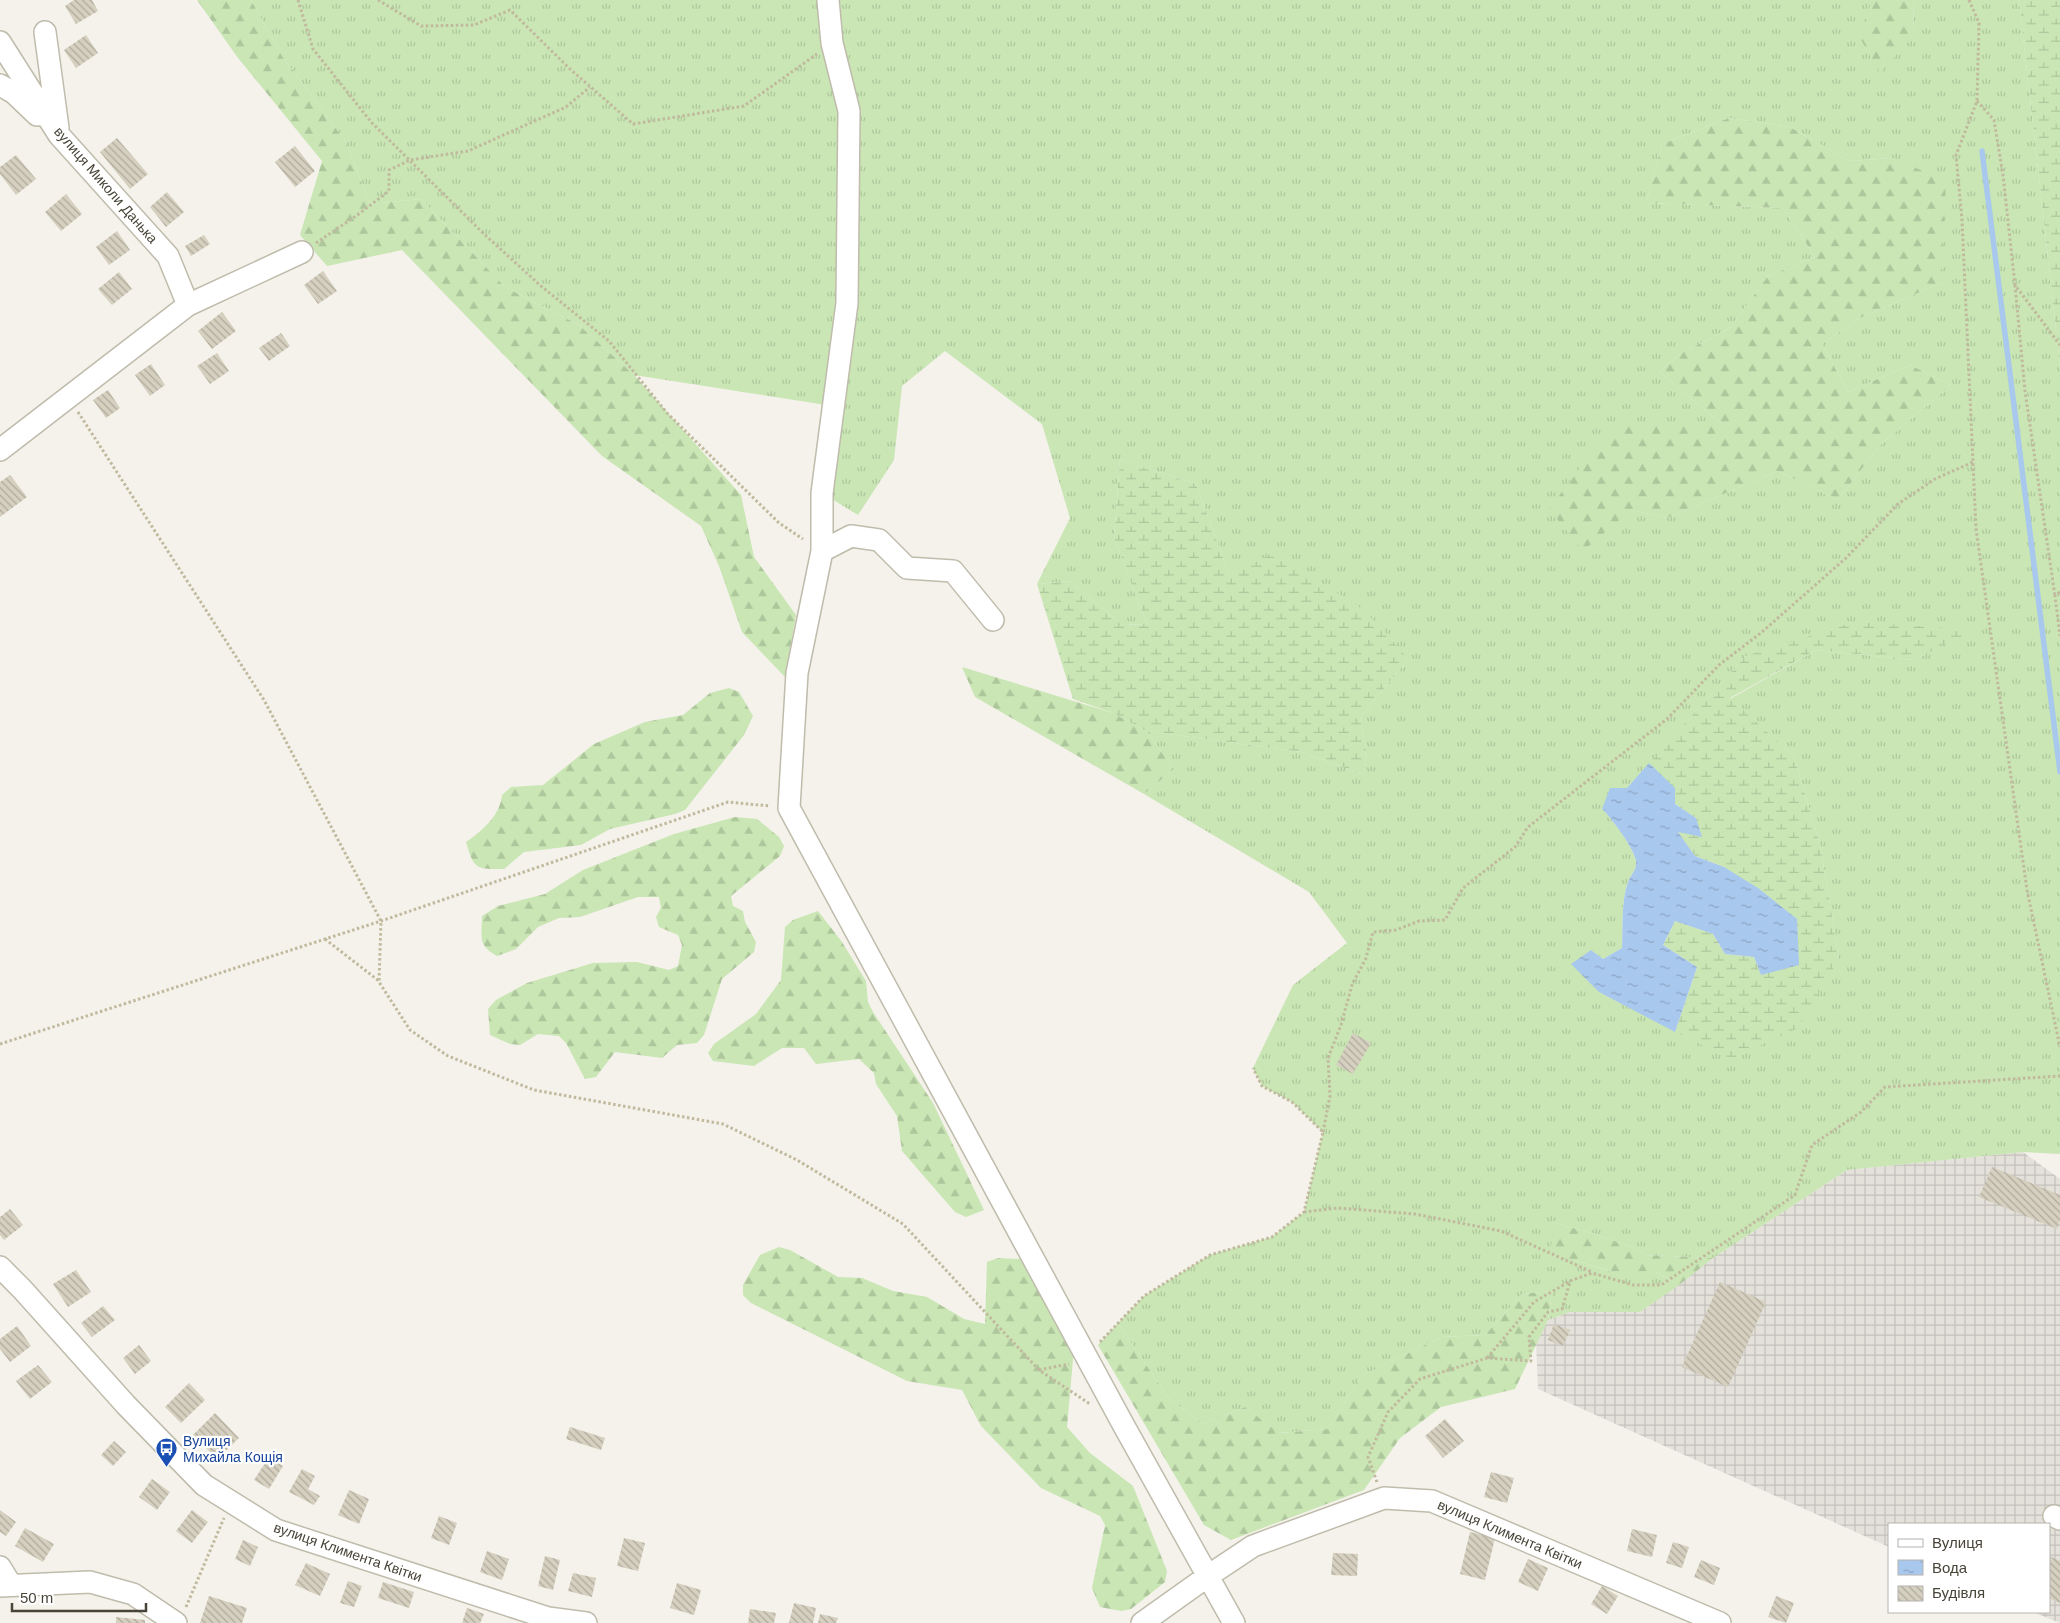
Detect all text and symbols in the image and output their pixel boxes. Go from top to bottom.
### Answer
street label: вулиця Миколи Данька [51,124,161,247]
place label: Вулиця Михайла Кощія [183,1433,283,1465]
bus stop icon: Вулиця Михайла Кощія [155,1437,179,1468]
street label: вулиця Климента Квітки [1435,1496,1585,1572]
street label: вулиця Климента Квітки [272,1519,424,1585]
legend [1888,1523,2050,1613]
text: Вулиця [1932,1534,1983,1551]
text: Вода [1932,1559,1968,1576]
scale bar [12,1580,146,1612]
text: Будівля [1932,1584,1985,1601]
text: 50 m [20,1589,53,1606]

